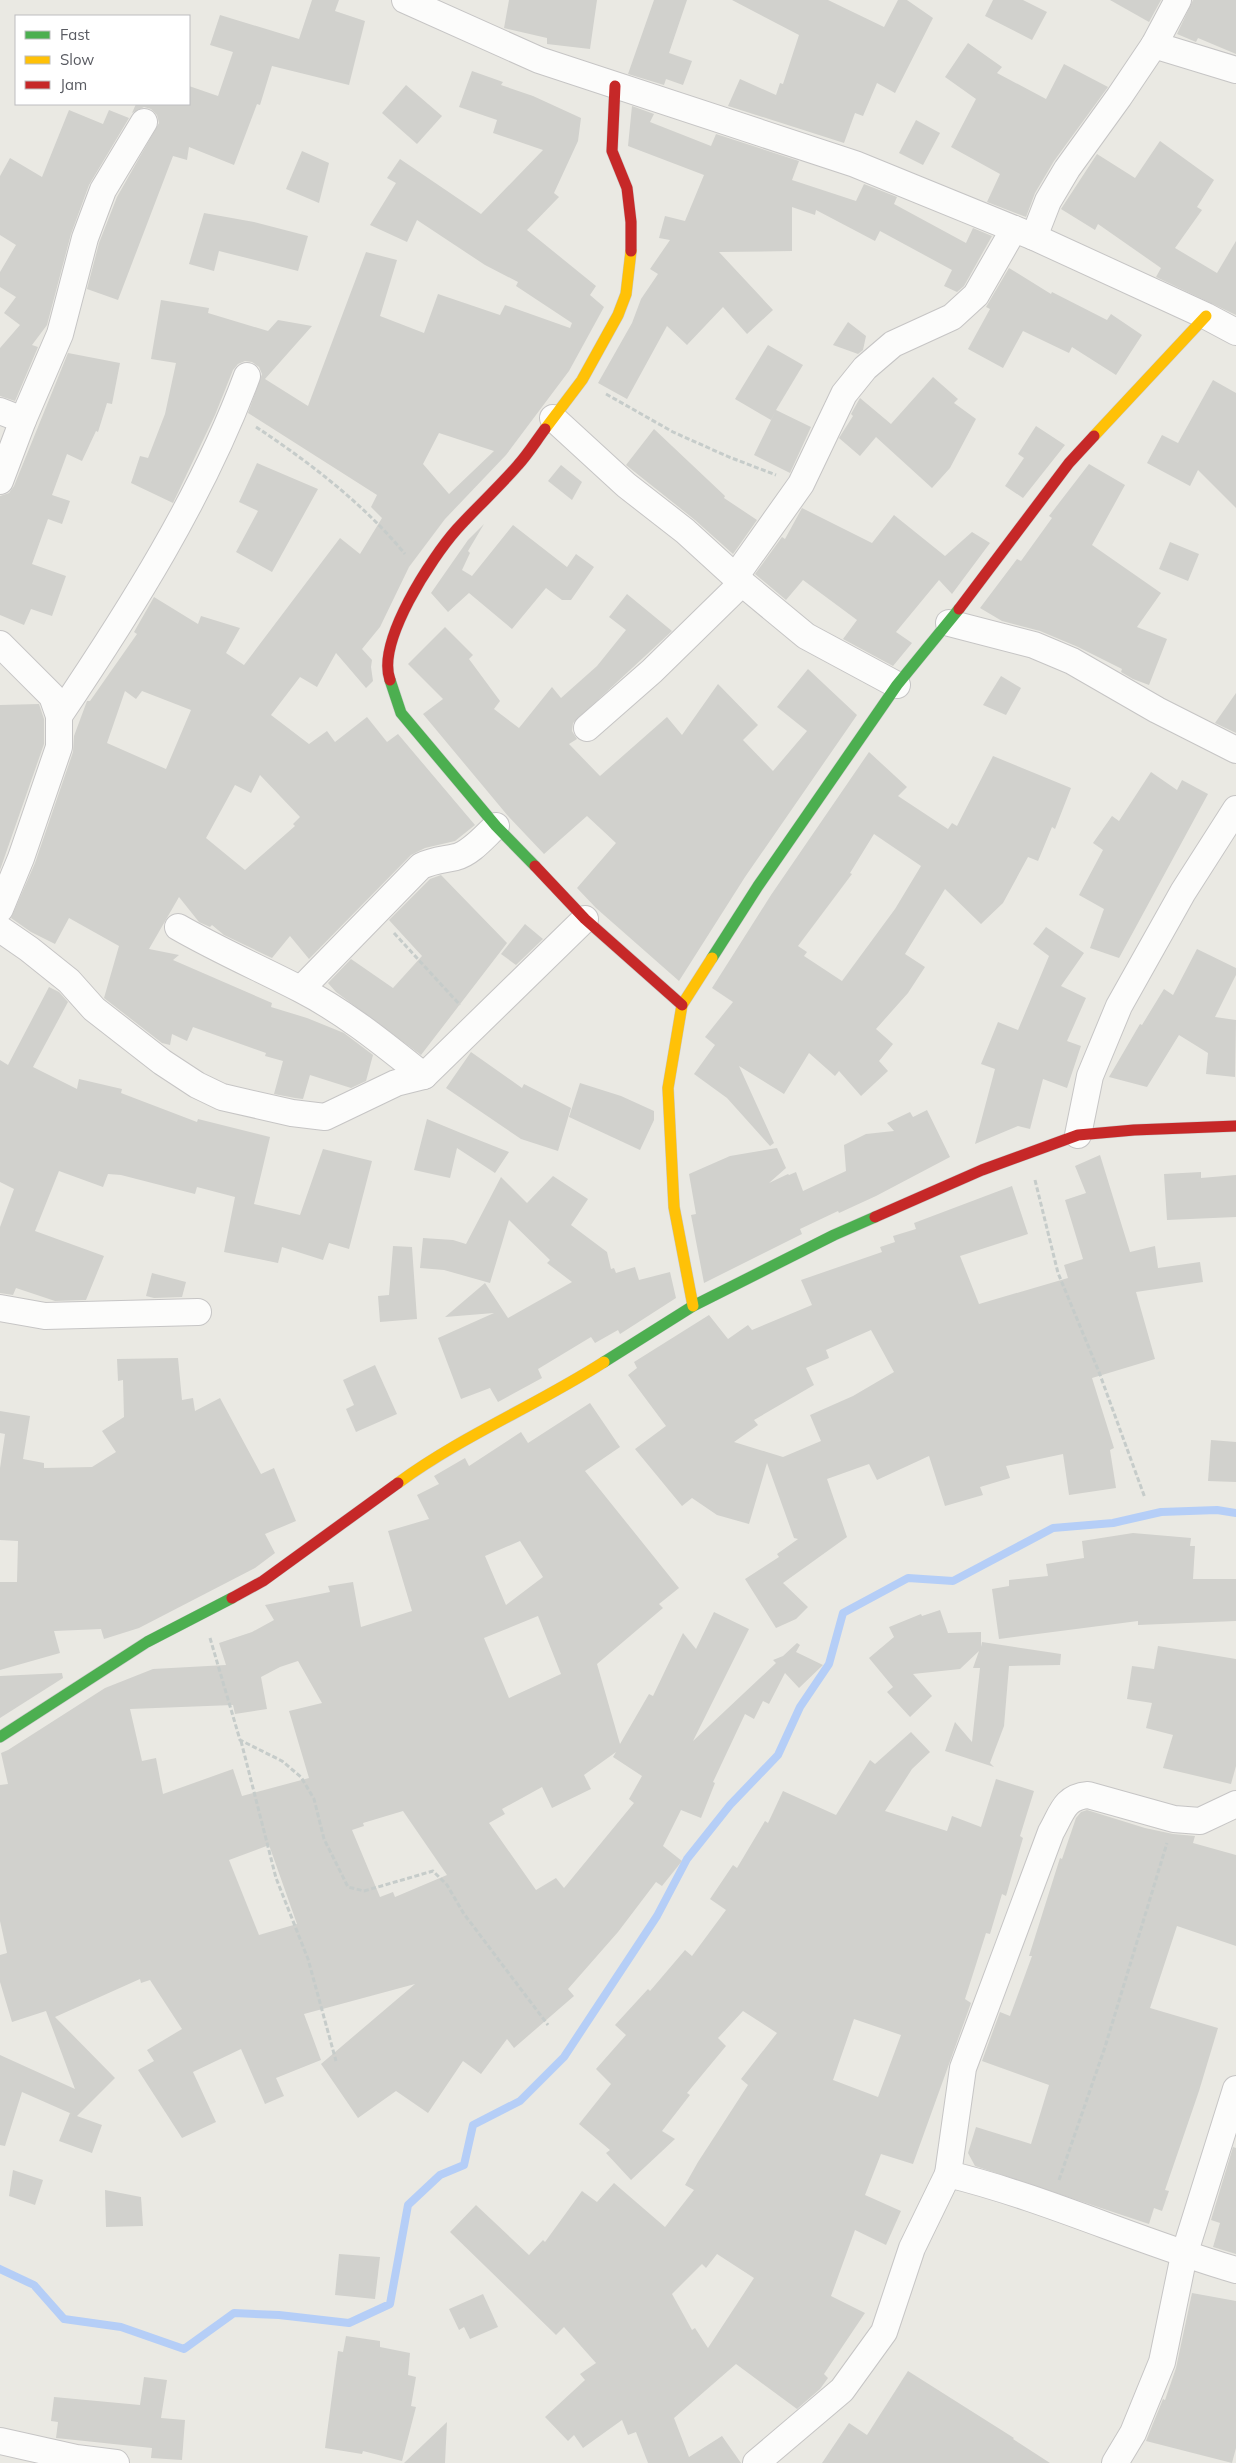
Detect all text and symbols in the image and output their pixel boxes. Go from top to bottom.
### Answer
legend [15,15,190,105]
text: Fast [60,25,90,44]
text: Slow [60,50,94,69]
text: Jam [60,75,87,94]

